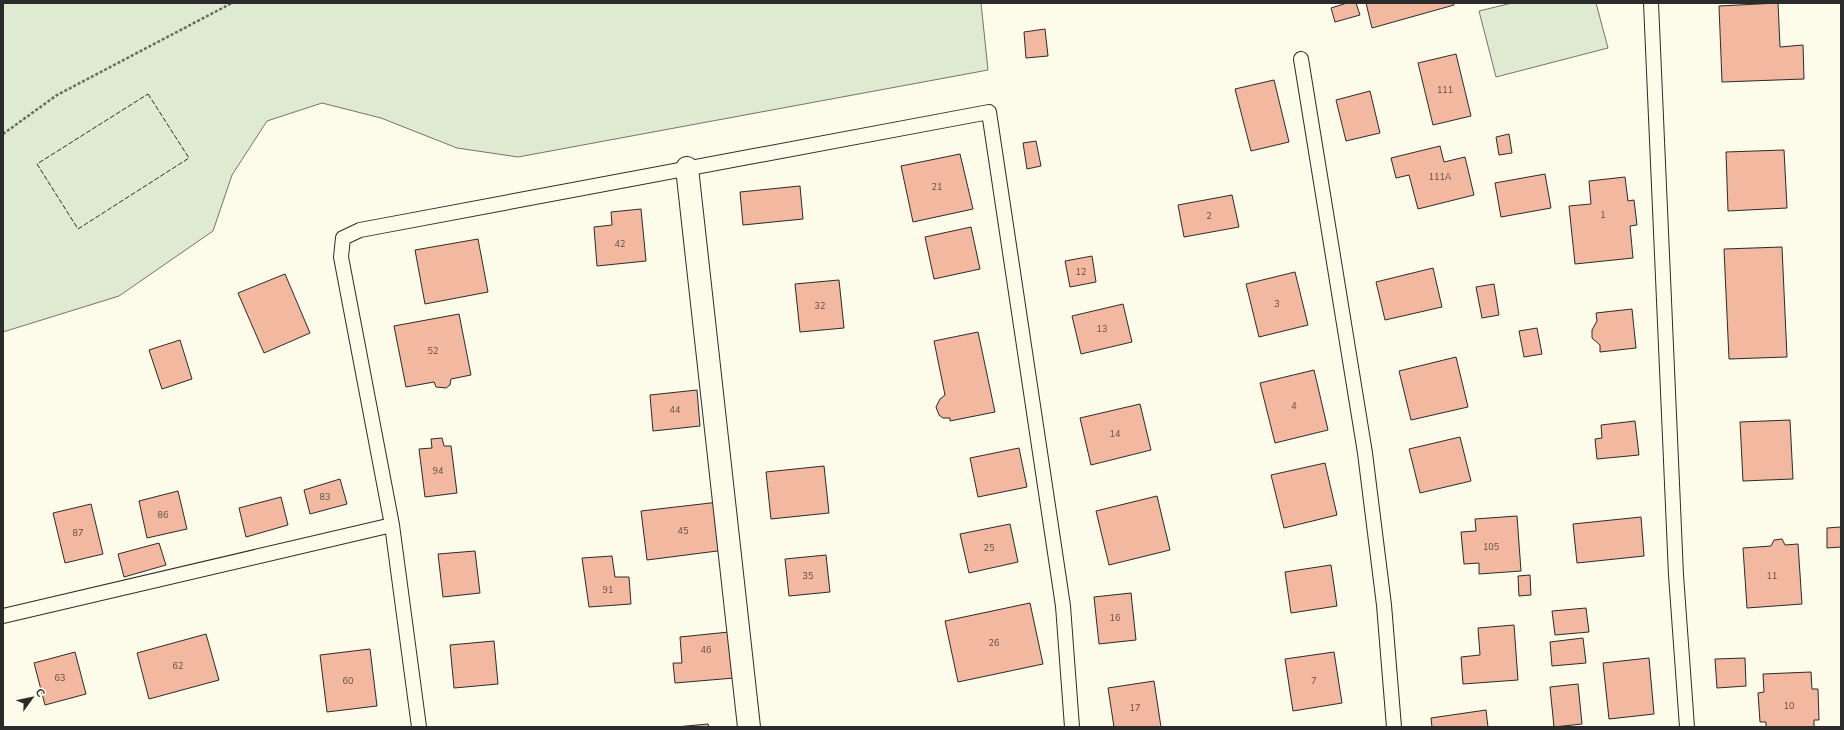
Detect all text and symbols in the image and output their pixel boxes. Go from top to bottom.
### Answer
house number: 111 [1437,84,1453,96]
house number: 111А [1429,171,1452,183]
house number: 21 [932,181,942,193]
house number: 1 [1600,209,1606,221]
house number: 2 [1206,210,1212,222]
house number: 42 [615,238,625,250]
house number: 12 [1076,266,1086,278]
house number: 3 [1274,298,1280,310]
house number: 32 [815,300,825,312]
house number: 13 [1097,323,1107,335]
house number: 52 [428,345,438,357]
house number: 4 [1291,400,1297,412]
house number: 44 [670,404,681,416]
house number: 14 [1110,428,1121,440]
house number: 94 [433,465,444,477]
house number: 83 [320,491,330,503]
house number: 86 [158,509,168,521]
house number: 45 [678,525,688,537]
house number: 87 [73,527,83,539]
house number: 105 [1483,541,1499,553]
house number: 25 [984,542,994,554]
house number: 35 [803,570,813,582]
house number: 11 [1767,570,1777,582]
house number: 91 [603,584,613,596]
house number: 16 [1110,612,1120,624]
house number: 26 [989,637,999,649]
house number: 46 [701,644,711,656]
house number: 62 [173,660,183,672]
house number: 63 [55,672,65,684]
house number: 60 [343,675,353,687]
house number: 7 [1311,675,1317,687]
north arrow [12,678,52,718]
text: С [32,686,49,700]
house number: 10 [1784,700,1794,712]
house number: 17 [1130,702,1140,714]

